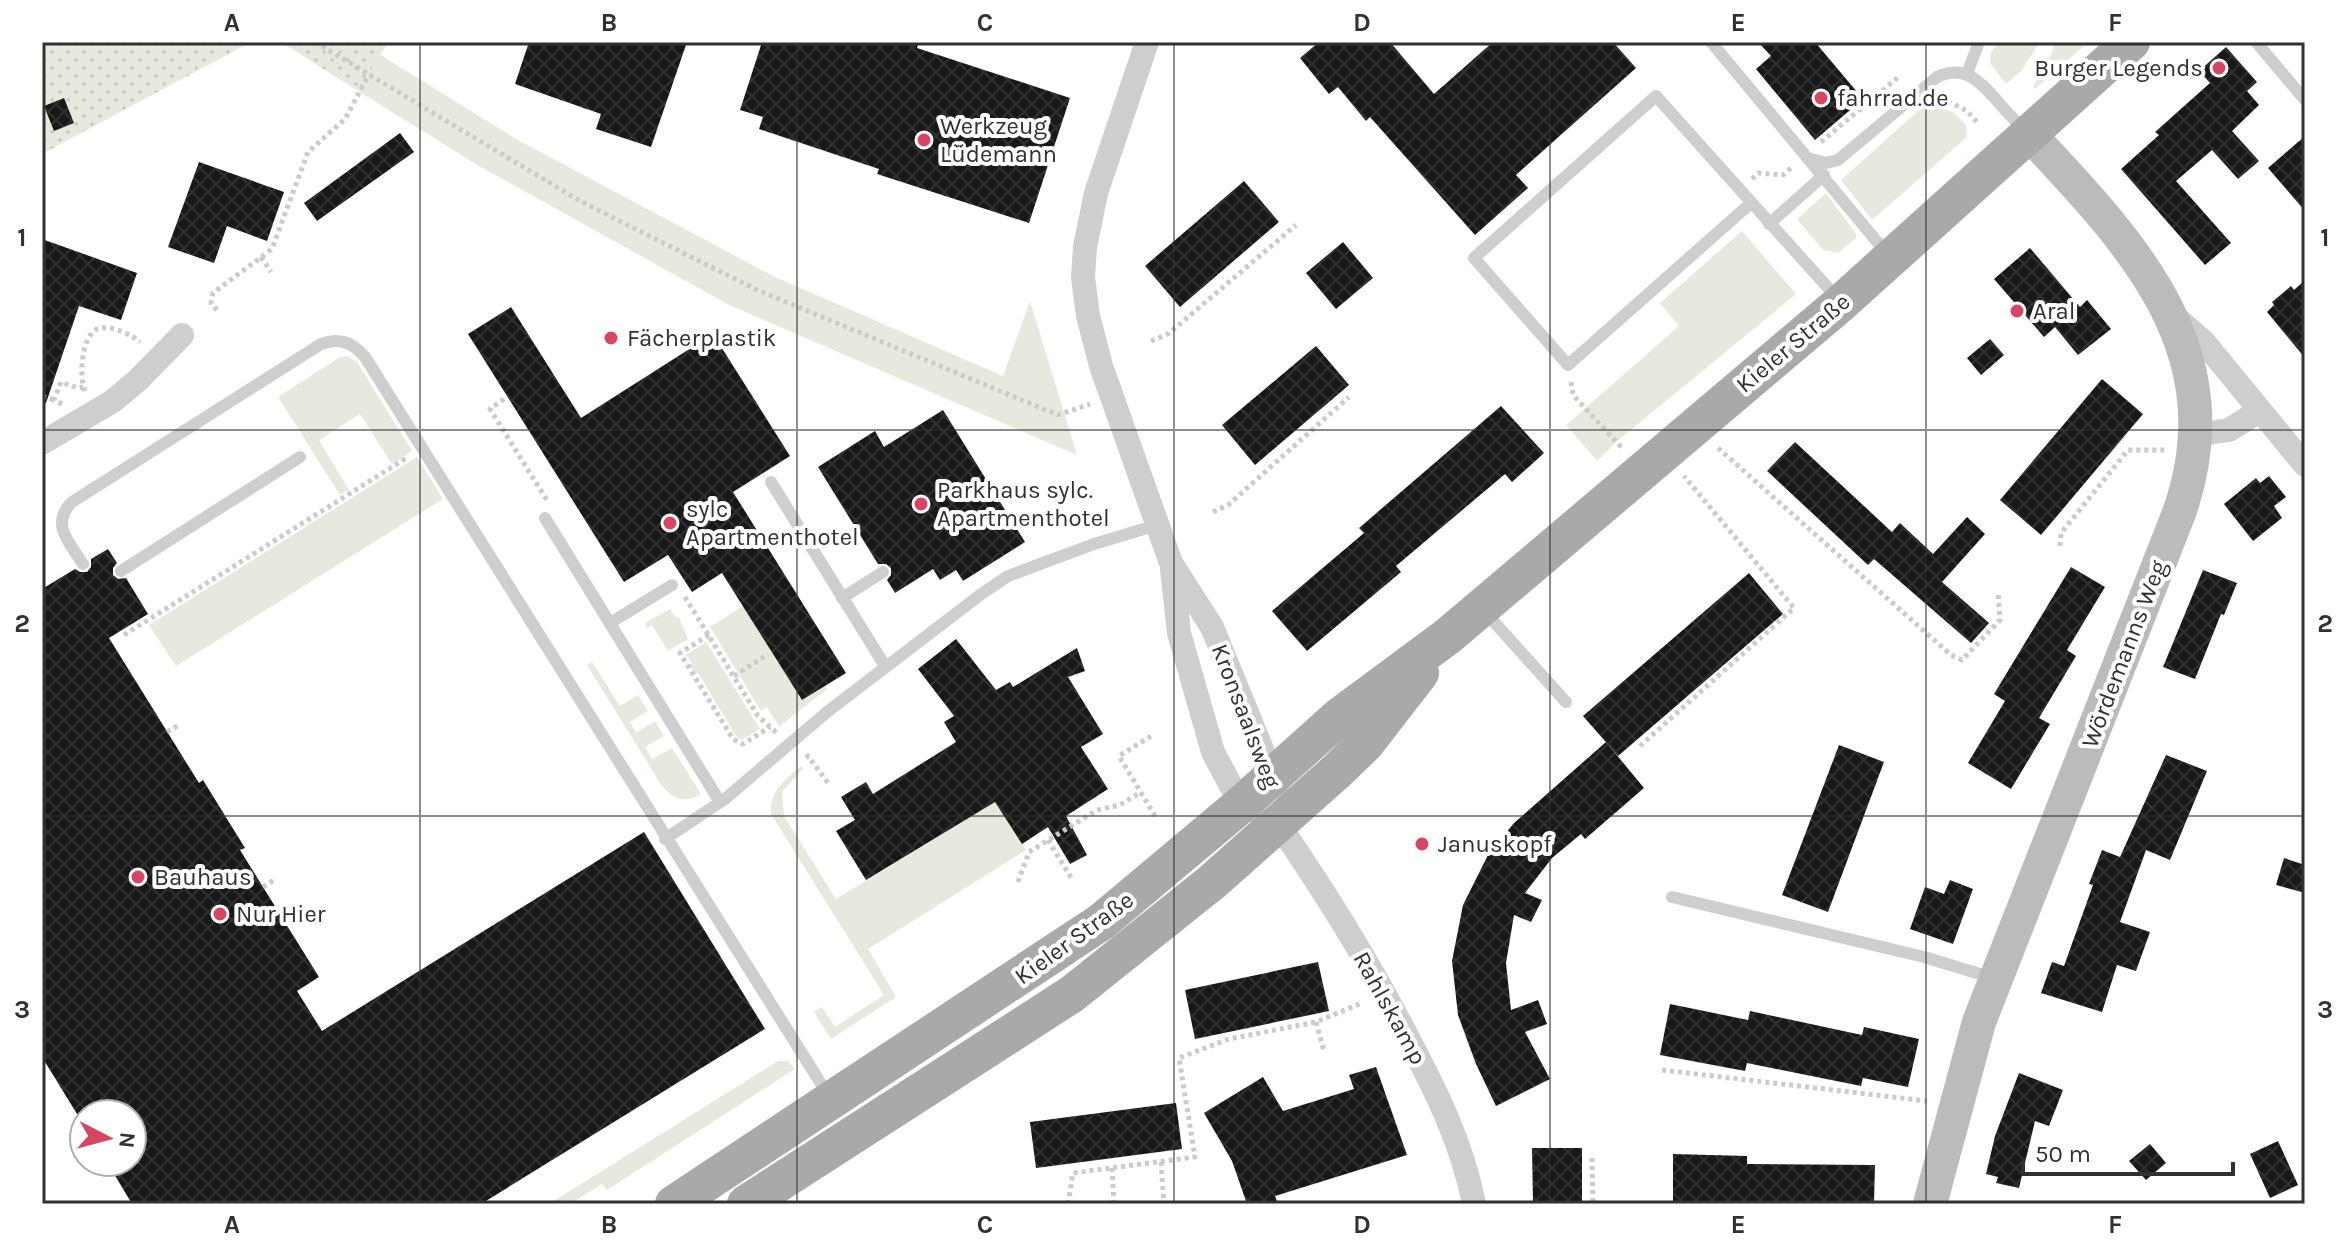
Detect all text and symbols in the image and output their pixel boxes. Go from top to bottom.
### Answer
text: A [224,7,240,38]
text: B [601,7,617,38]
text: C [977,7,993,38]
text: D [1353,7,1371,38]
text: E [1730,7,1746,38]
text: F [2108,7,2122,38]
place label: Burger Legends [2034,54,2203,82]
marker: Burger Legends [2210,59,2228,77]
place label: fahrrad.de [1837,84,1949,112]
marker: fahrrad.de [1812,89,1830,107]
place label: Werkzeug Lüdemann [940,112,1057,168]
marker: Werkzeug Lüdemann [915,131,933,149]
text: 1 [17,222,27,253]
text: 1 [2320,222,2330,253]
street label: Kieler Straße [1730,287,1856,399]
place label: Aral [2033,297,2075,325]
marker: Aral [2008,302,2026,320]
place label: Fächerplastik [627,324,776,352]
marker: Fächerplastik [602,329,620,347]
place label: Parkhaus sylc. Apartmenthotel [937,476,1110,532]
place label: sylc Apartmenthotel [686,495,859,551]
marker: Parkhaus sylc. Apartmenthotel [912,495,930,513]
marker: sylc Apartmenthotel [661,514,679,532]
street label: Wördemanns Weg [2075,556,2173,752]
text: 2 [14,608,30,639]
text: 2 [2317,608,2333,639]
street label: Kronsaalsweg [1206,640,1287,793]
place label: Januskopf [1438,830,1552,858]
marker: Januskopf [1413,835,1431,853]
place label: Bauhaus [154,863,252,891]
marker: Bauhaus [129,868,147,886]
street label: Kieler Straße [1009,886,1139,990]
place label: Nur Hier [236,900,326,928]
marker: Nur Hier [211,905,229,923]
street label: Rahlskamp [1347,947,1433,1069]
text: 3 [14,994,30,1025]
text: 3 [2317,994,2333,1025]
north arrow [68,1098,148,1178]
scale bar [2023,1126,2233,1176]
text: N [113,1131,141,1149]
text: 50 m [2035,1140,2091,1168]
text: A [224,1209,240,1240]
text: B [601,1209,617,1240]
text: C [977,1209,993,1240]
text: D [1353,1209,1371,1240]
text: E [1730,1209,1746,1240]
text: F [2108,1209,2122,1240]

